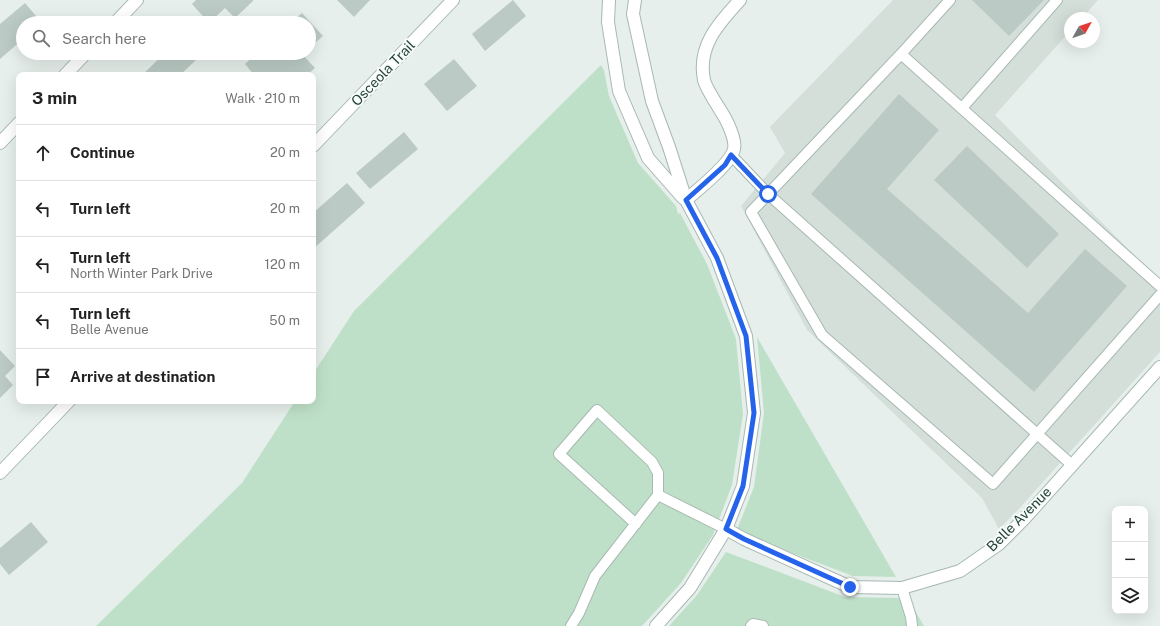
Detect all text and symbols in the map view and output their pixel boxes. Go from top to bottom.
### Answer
north arrow [1064,12,1100,48]
search box [16,16,316,60]
icon: search [30,27,52,49]
text: Search here [62,30,146,47]
street label: Osceola Trail [348,37,418,109]
text: 3 min [32,88,77,108]
text: Walk · 210 m [225,91,300,106]
icon: ahead [32,142,54,164]
text: Continue [70,144,135,161]
text: 20 m [270,145,300,160]
route start [759,185,777,203]
icon: left [32,198,54,220]
text: Turn left [70,200,131,217]
text: 20 m [270,201,300,216]
text: Turn left [70,249,131,266]
icon: left [32,254,54,276]
text: 120 m [265,257,300,272]
text: North Winter Park Drive [70,266,213,281]
text: Turn left [70,305,131,322]
icon: left [32,310,54,332]
text: 50 m [269,313,300,328]
text: Belle Avenue [70,322,149,337]
icon: arrive [32,366,54,388]
text: Arrive at destination [70,368,215,385]
street label: Belle Avenue [983,483,1055,555]
map controls [1112,506,1148,614]
button: + [1112,506,1148,542]
button: − [1112,542,1148,578]
route end [841,578,859,596]
button: layers [1112,578,1148,614]

